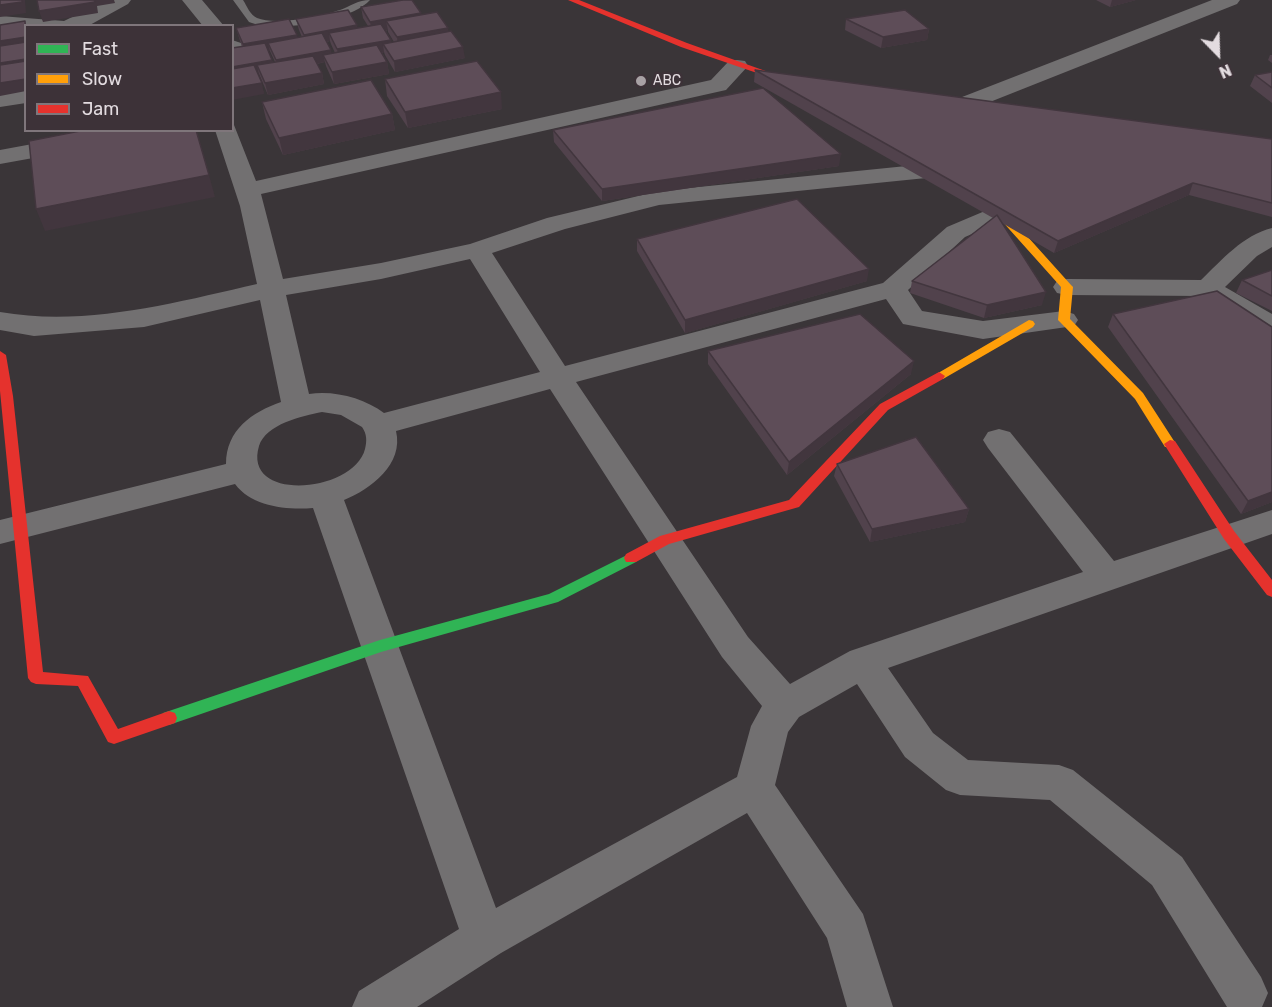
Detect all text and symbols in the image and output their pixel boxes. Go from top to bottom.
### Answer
legend [24,24,234,132]
north arrow [1188,24,1248,84]
text: Fast [82,38,118,60]
text: N [1216,60,1234,82]
text: Slow [82,68,122,90]
place label: ABC [653,73,681,89]
marker: ABC [634,74,648,88]
text: Jam [82,98,119,120]

